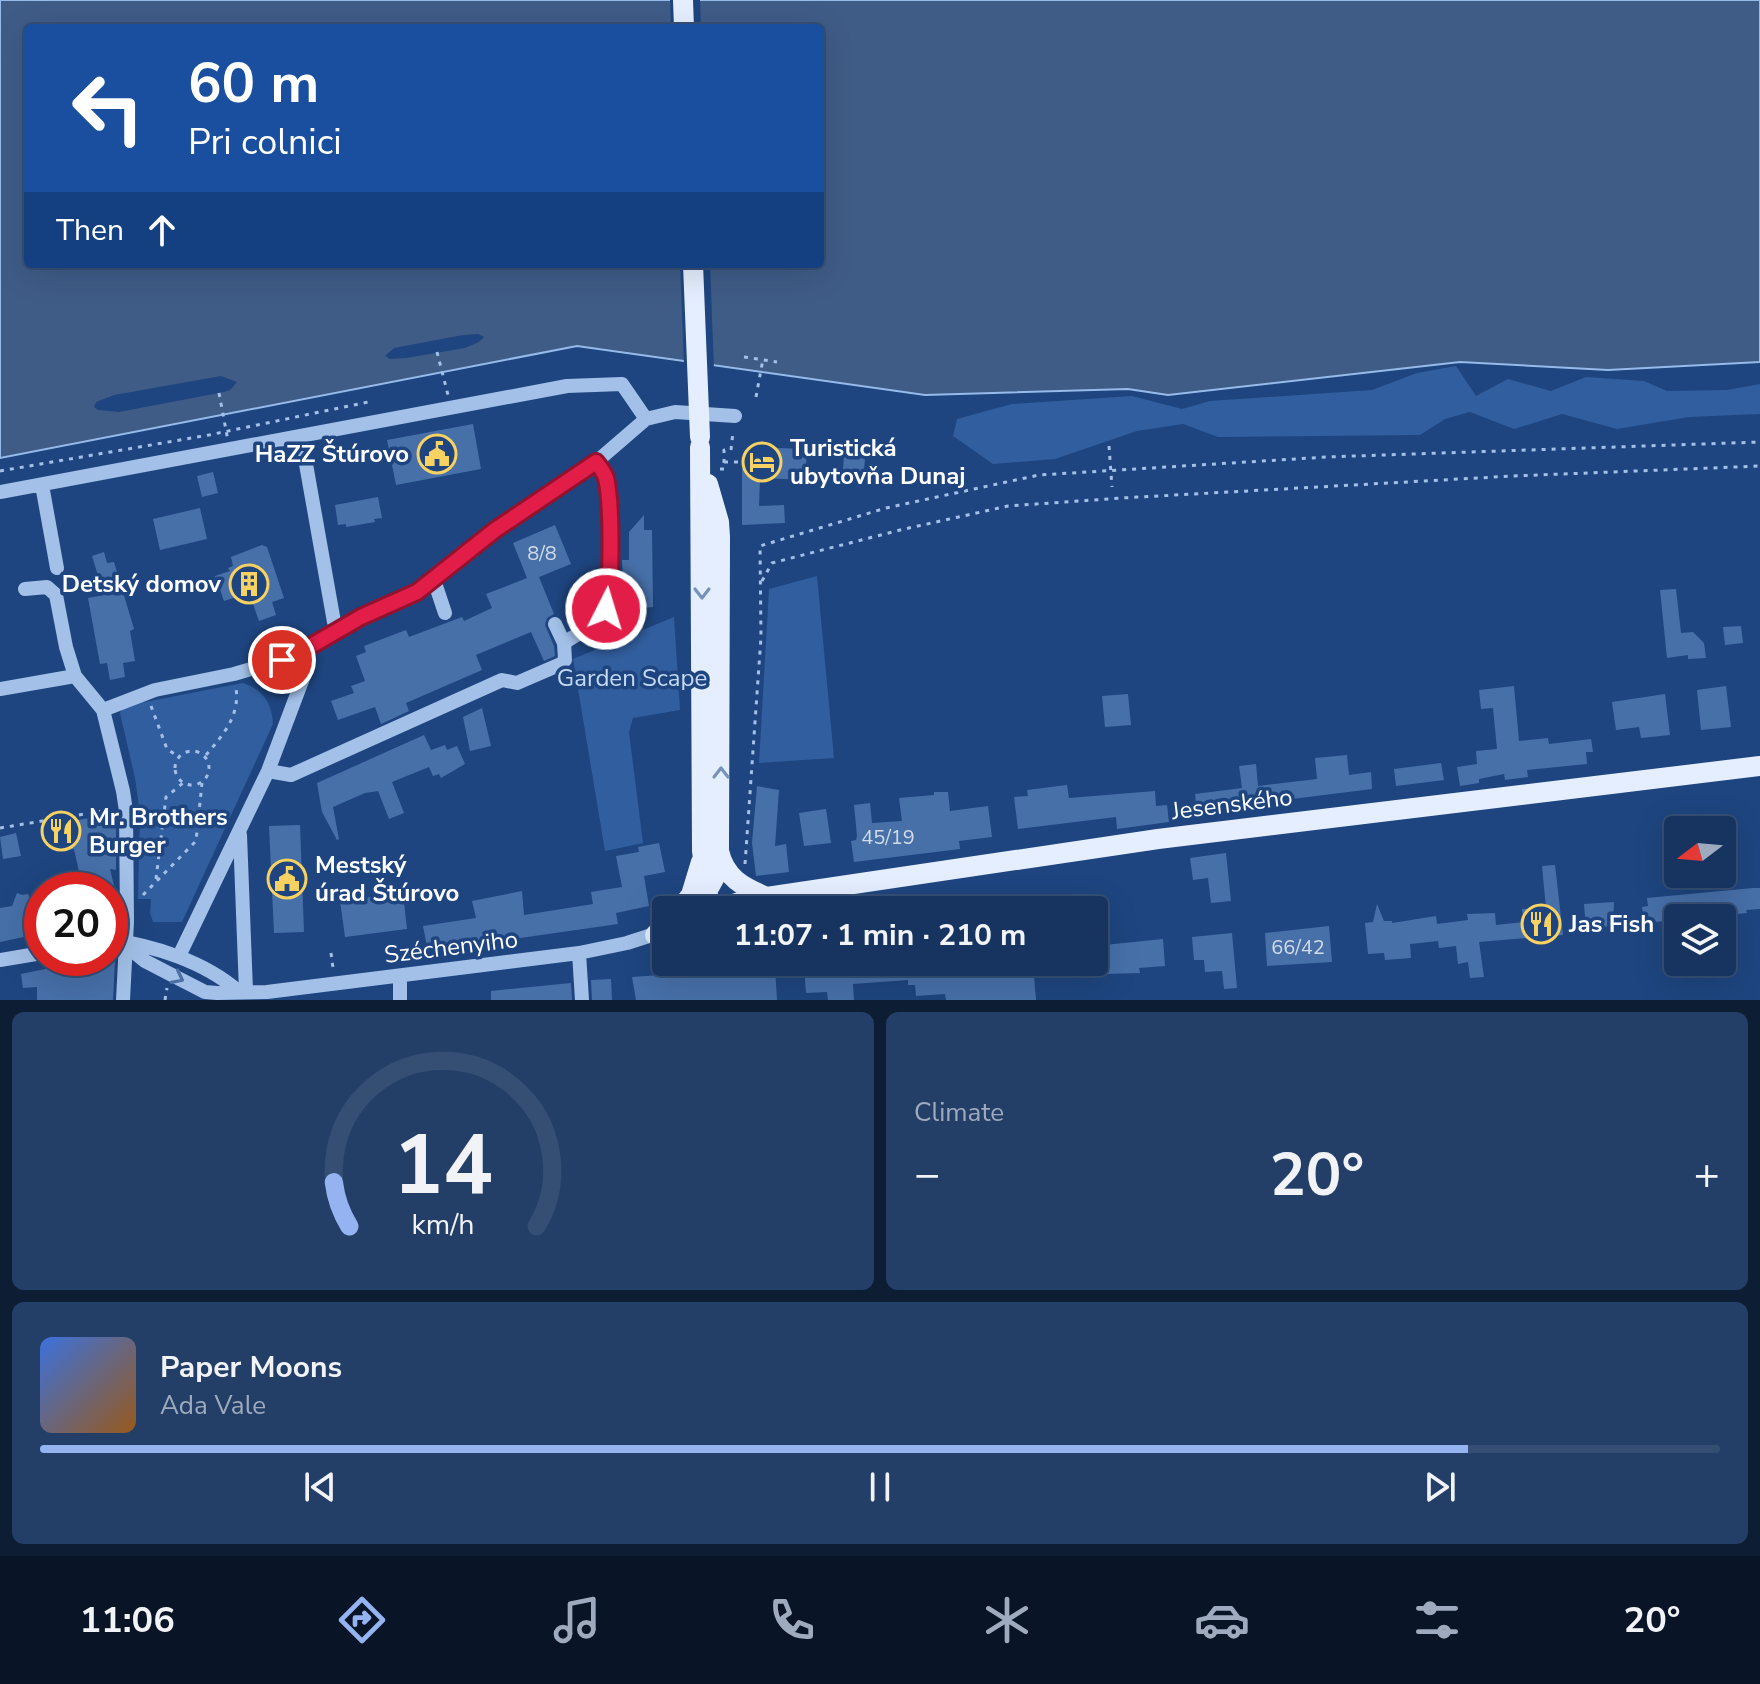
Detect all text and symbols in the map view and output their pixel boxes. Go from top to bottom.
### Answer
text: 60 m [188,45,319,122]
icon: left [56,56,160,160]
text: Pri colnici [188,118,342,167]
icon: ahead [140,208,184,252]
text: Then [56,210,124,251]
place label: Turistická ubytovňa Dunaj [790,432,966,492]
public building icon: HaZZ Štúrovo [416,433,458,475]
place label: HaZZ Štúrovo [255,438,409,470]
hotel icon: Turistická ubytovňa Dunaj [741,441,783,483]
house number: 8/8 [527,540,557,567]
building icon: Detský domov [228,563,270,605]
position arrow [564,567,648,651]
place label: Detský domov [62,568,221,600]
one-way arrow [693,587,711,600]
pin [248,626,316,694]
icon: arrive [260,638,304,682]
park label: Garden Scape [557,662,707,694]
one-way arrow [712,766,730,779]
street label: Jesenského [1169,781,1294,827]
place label: Mr. Brothers Burger [89,801,228,861]
restaurant icon: Mr. Brothers Burger [40,810,82,852]
north arrow [1664,816,1736,888]
map controls [1664,816,1736,976]
house number: 45/19 [861,824,915,851]
place label: Mestský úrad Štúrovo [315,849,459,909]
public building icon: Mestský úrad Štúrovo [266,858,308,900]
speed limit sign: 20 [24,872,128,976]
restaurant icon: Jas Fish [1520,903,1562,945]
button: layers [1664,904,1736,976]
place label: Jas Fish [1568,908,1654,940]
text: 11:07 · 1 min · 210 m [734,915,1026,956]
street label: Széchenyiho [382,923,520,971]
house number: 66/42 [1271,934,1325,961]
one-way arrow [169,968,184,984]
text: Climate [914,1095,1004,1130]
text: 14 [393,1109,493,1222]
text: 20° [1270,1134,1364,1216]
text: − [914,1145,940,1205]
text: + [1694,1145,1720,1205]
text: km/h [412,1205,474,1244]
text: Paper Moons [160,1347,342,1388]
text: Ada Vale [160,1388,266,1423]
icon: previous [298,1465,342,1509]
icon: pause [858,1465,902,1509]
icon: next [1418,1465,1462,1509]
icon: directions [334,1592,390,1648]
icon: music [549,1592,605,1648]
icon: phone [764,1592,820,1648]
icon: climate [979,1592,1035,1648]
icon: car [1194,1592,1250,1648]
icon: filters [1409,1592,1465,1648]
text: 11:06 [79,1596,175,1645]
text: 20° [1624,1596,1680,1645]

